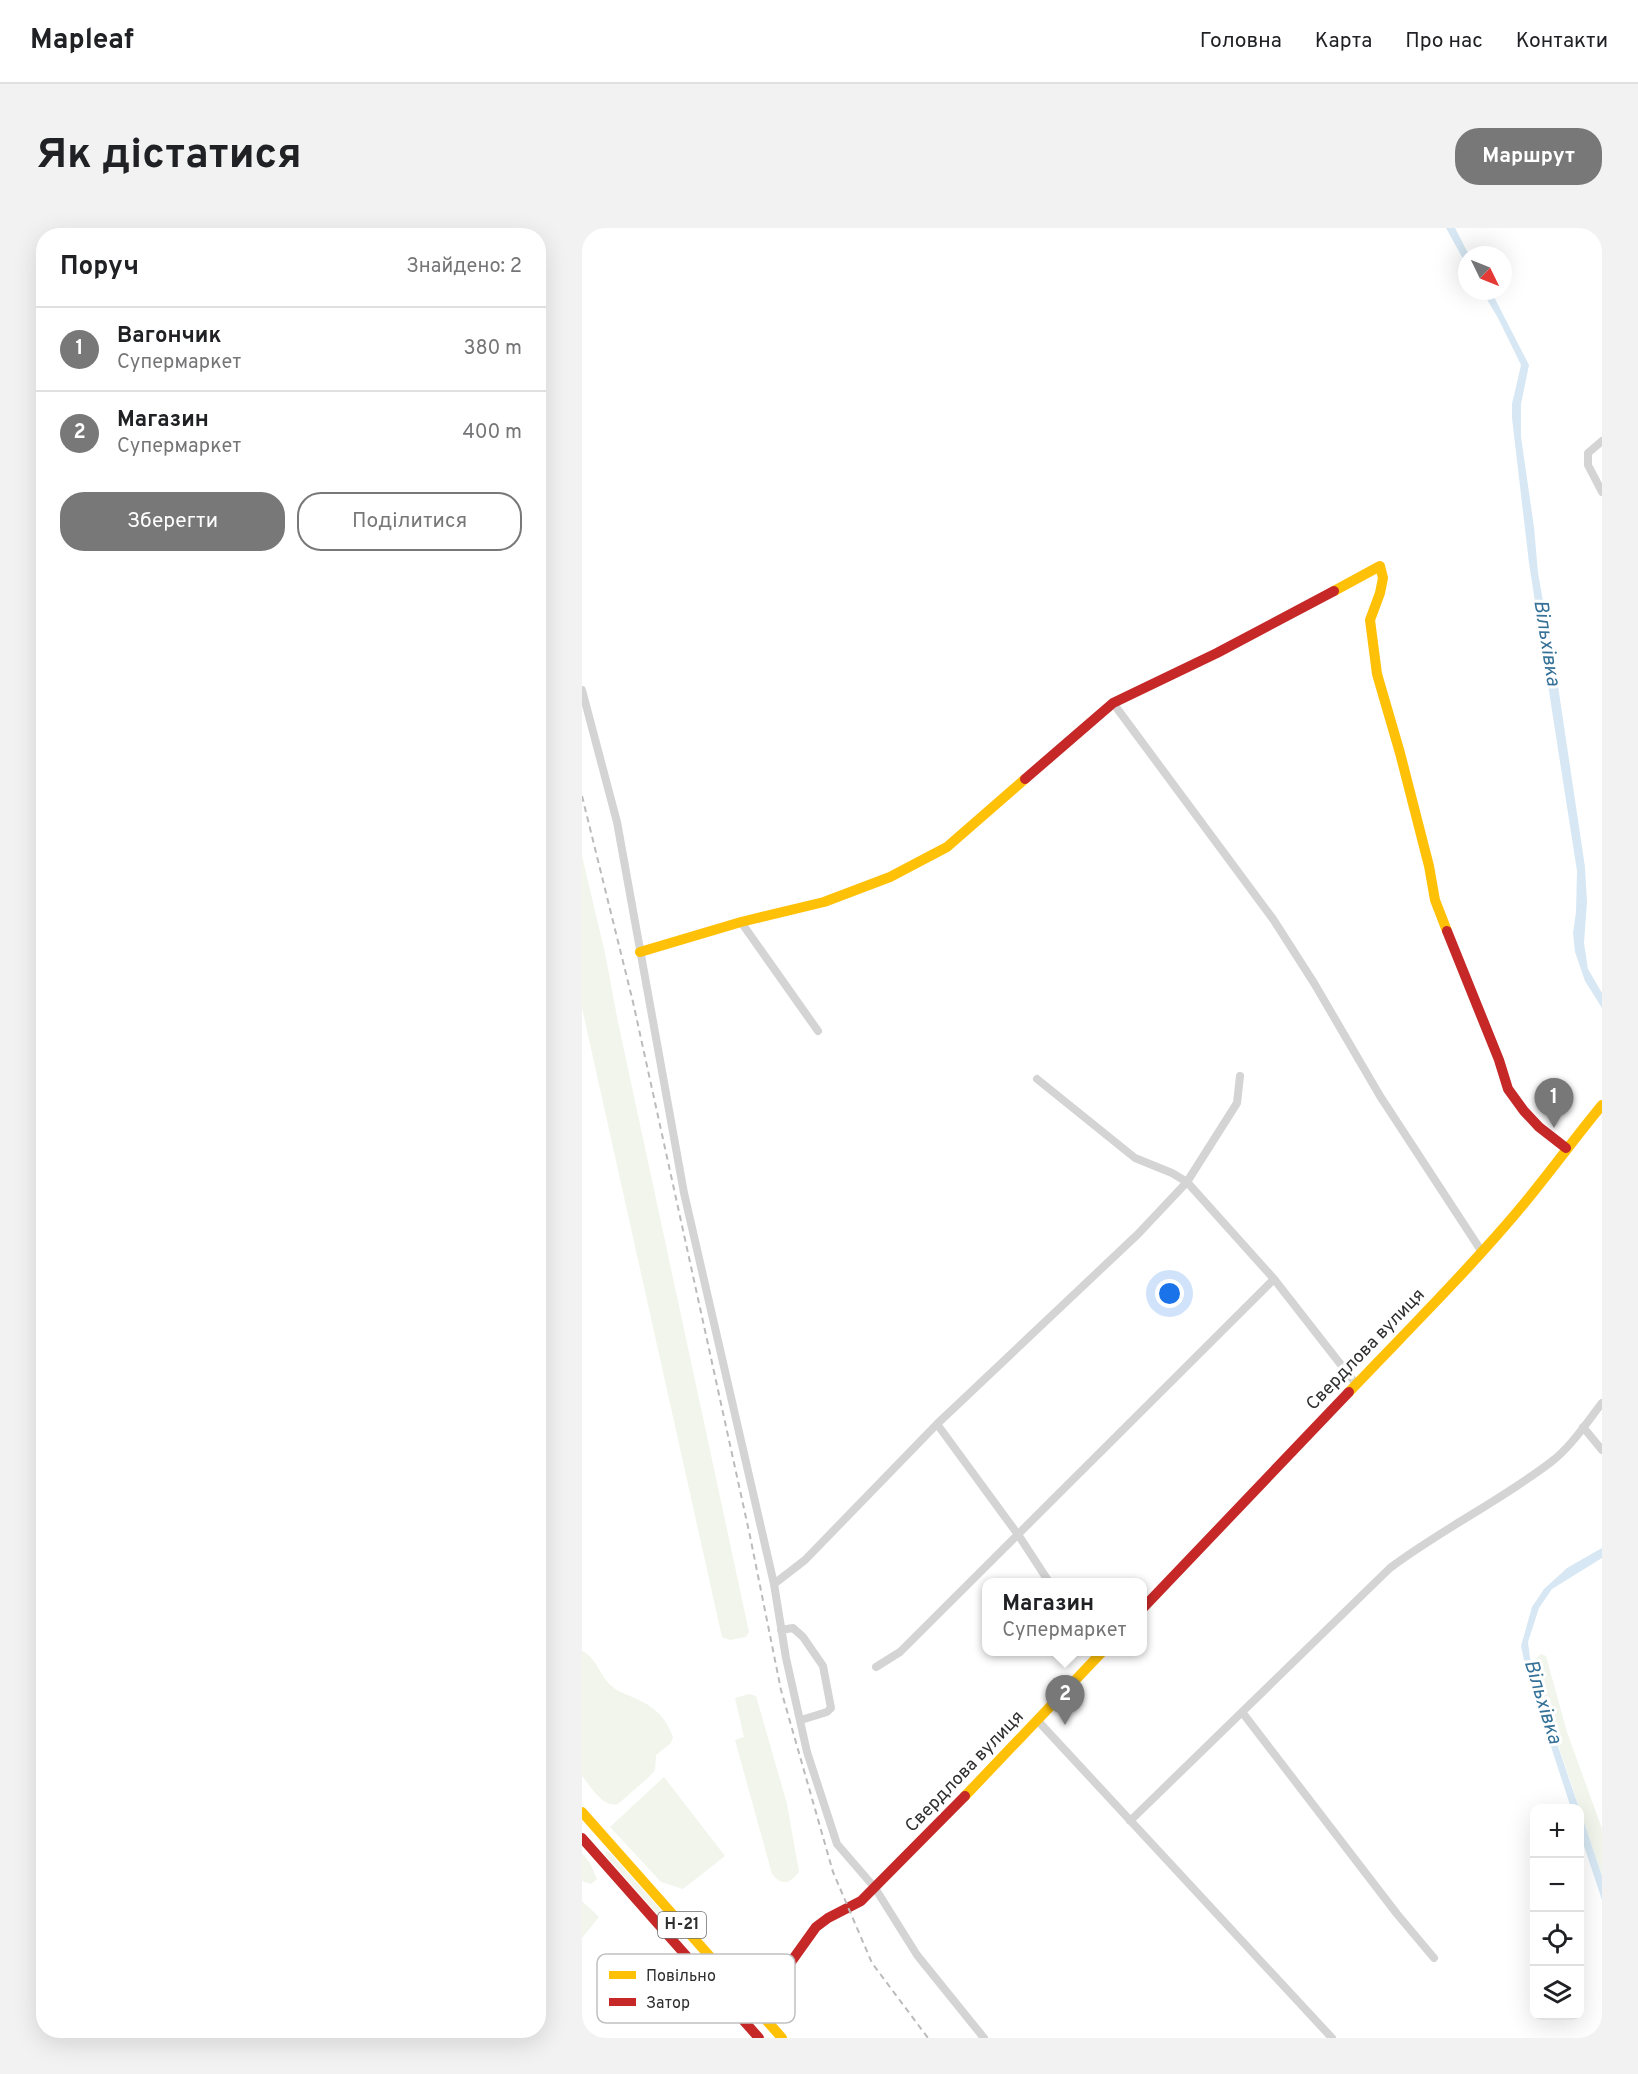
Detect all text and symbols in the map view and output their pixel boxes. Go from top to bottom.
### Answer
text: Mapleaf [30,23,134,59]
text: Головна [1200,28,1282,55]
text: Карта [1315,28,1372,55]
text: Про нас [1405,28,1483,55]
text: Контакти [1516,28,1608,55]
button: Маршрут [1455,128,1602,185]
text: Як дістатися [36,130,302,183]
north arrow [1458,246,1512,300]
text: Поруч [60,251,139,284]
text: Знайдено: 2 [406,254,522,280]
text: Вагончик [117,323,221,350]
text: 1 [76,336,84,362]
text: 380 m [463,336,522,362]
text: Супермаркет [117,350,241,376]
text: Mагазин [117,407,209,434]
text: 2 [73,420,86,446]
text: 400 m [462,420,522,446]
text: Супермаркет [117,434,241,460]
button: Зберегти [60,492,285,551]
button: Поділитися [297,492,522,551]
water label: Вільхівка [1526,598,1566,689]
pin: 1 [1534,1078,1574,1128]
your location [1155,1279,1184,1308]
street label: Свердлова вулиця [1302,1284,1430,1416]
popup [982,1578,1147,1656]
text: Mагазин [1002,1591,1094,1618]
text: Супермаркет [1002,1618,1127,1644]
water label: Вільхівка [1517,1657,1567,1748]
pin: 2 [1046,1676,1084,1725]
street label: Свердлова вулиця [901,1706,1029,1838]
map controls [1530,1804,1584,2020]
button: + [1530,1804,1584,1858]
button: − [1530,1858,1584,1912]
road number: Н-21 [658,1912,706,1938]
button: locate [1530,1912,1584,1966]
legend [597,1954,795,2023]
button: layers [1530,1966,1584,2020]
text: Повільно [646,1967,716,1987]
text: Затор [646,1994,690,2014]

